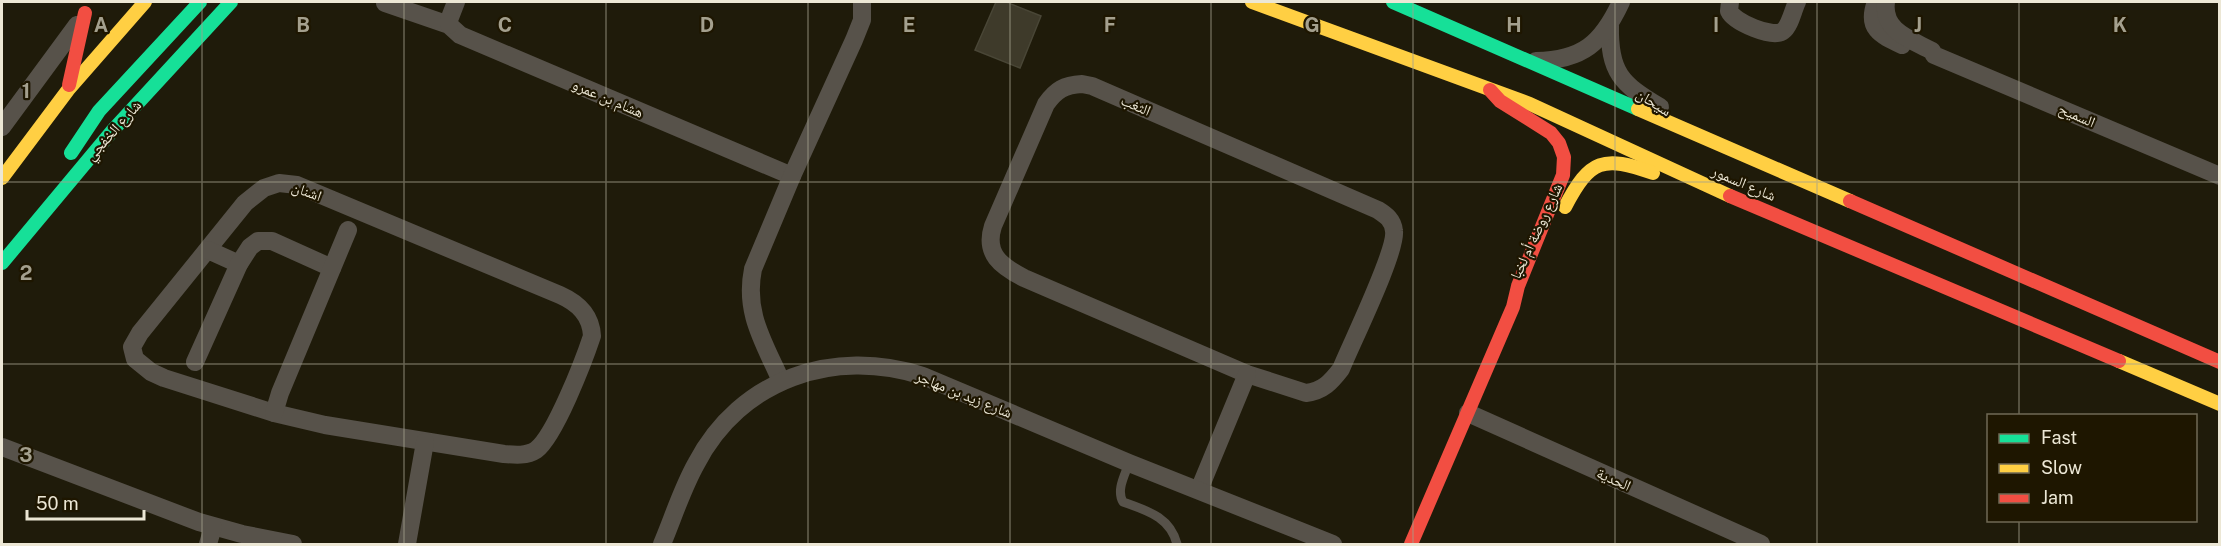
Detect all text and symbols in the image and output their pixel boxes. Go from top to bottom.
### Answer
text: A [94,13,108,37]
text: B [296,13,310,37]
text: C [498,13,512,37]
text: D [700,13,714,37]
text: E [903,13,915,37]
text: F [1104,13,1116,37]
text: G [1304,13,1320,37]
text: H [1506,13,1522,37]
text: I [1713,13,1719,37]
text: J [1914,13,1922,37]
text: K [2113,13,2127,37]
street label: هشام بن عمرو [569,75,646,122]
text: 1 [22,79,30,103]
street label: سيحان [1632,85,1675,121]
street label: الثغب [1118,91,1153,119]
street label: شارع الخفجي [82,96,147,166]
street label: السميح [2055,100,2098,132]
street label: شارع السمور [1708,162,1779,206]
street label: اشنان [289,178,324,206]
street label: شارع روضة أم لخبا [1507,181,1567,282]
text: 2 [20,261,32,285]
street label: شارع زيد بن مهاجر [912,367,1015,423]
legend [1987,414,2197,522]
text: Fast [2041,427,2077,448]
text: 3 [19,443,33,467]
text: Slow [2041,457,2082,478]
street label: الحدية [1594,464,1634,494]
scale bar [27,483,144,521]
text: Jam [2041,487,2074,508]
text: 50 m [36,493,79,514]

